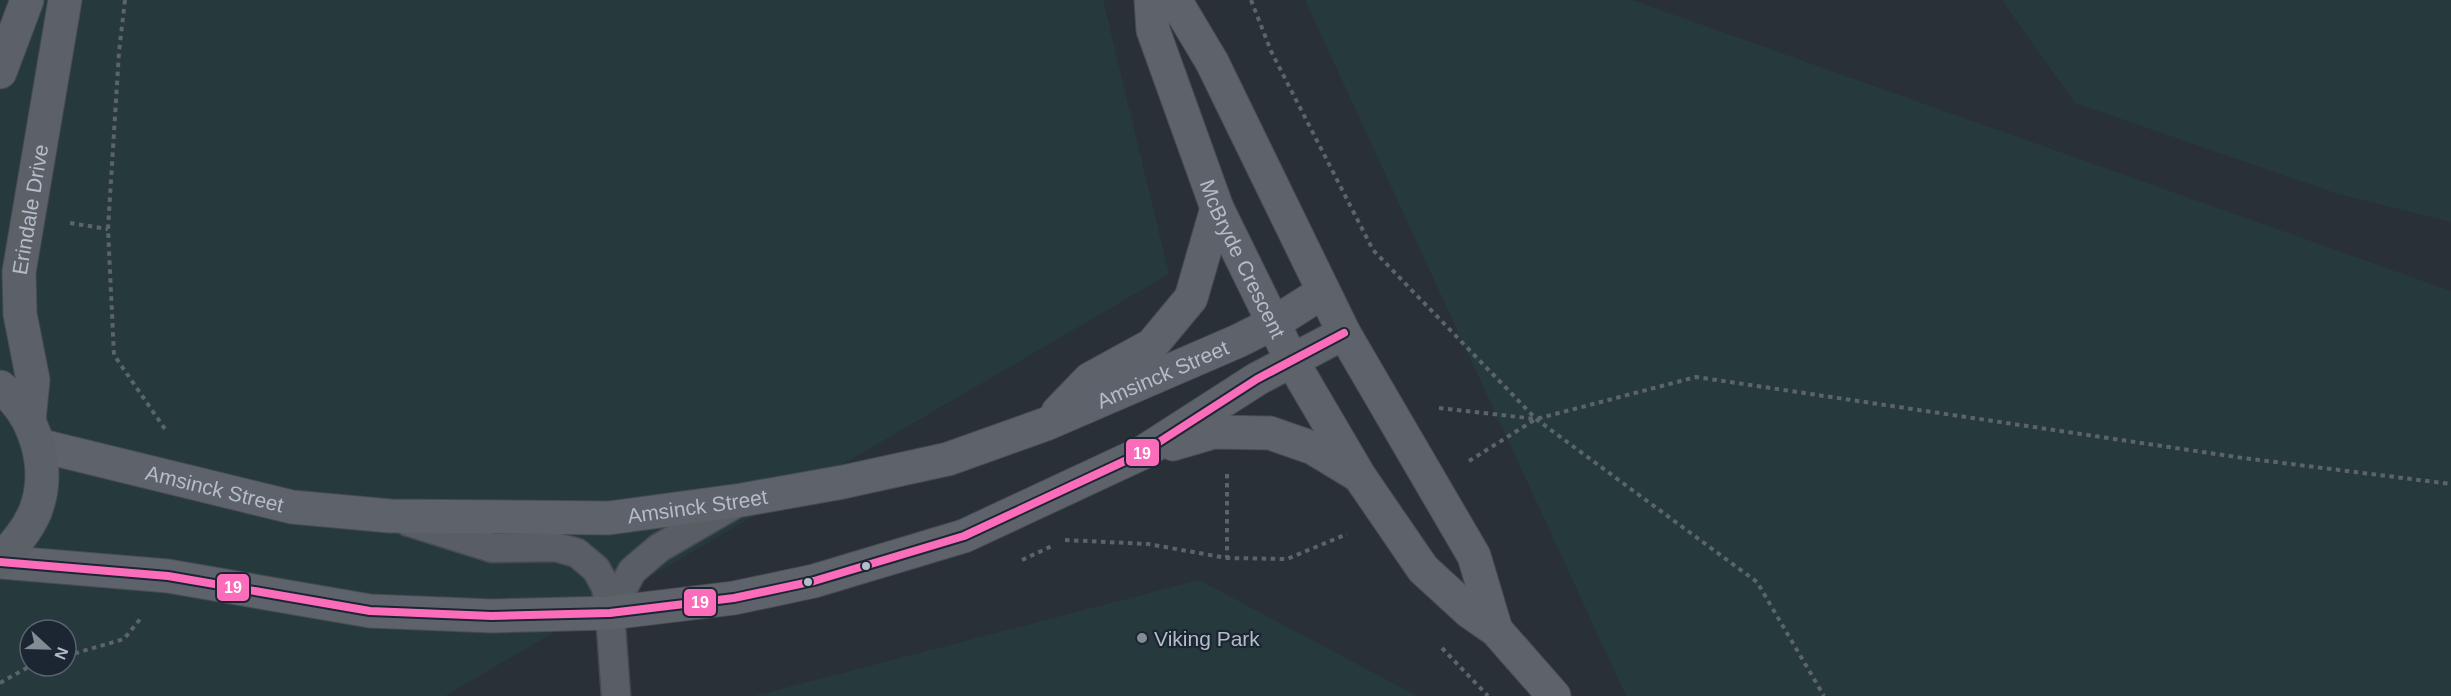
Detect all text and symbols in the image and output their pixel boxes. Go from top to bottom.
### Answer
street label: Erindale Drive [7,142,52,276]
street label: McBryde Crescent [1196,176,1290,342]
street label: Amsinck Street [1093,335,1232,412]
line badge: 19 [1125,438,1160,467]
text: 19 [1133,445,1151,462]
street label: Amsinck Street [143,460,286,516]
street label: Amsinck Street [626,484,769,527]
unlabelled marker [860,560,872,572]
line badge: 19 [216,573,250,602]
unlabelled marker [802,576,814,588]
text: 19 [224,579,242,596]
line badge: 19 [683,588,717,617]
text: 19 [691,594,709,611]
north arrow [18,618,78,678]
place label: Viking Park [1154,627,1260,650]
marker: Viking Park [1135,631,1149,645]
text: N [51,645,71,662]

